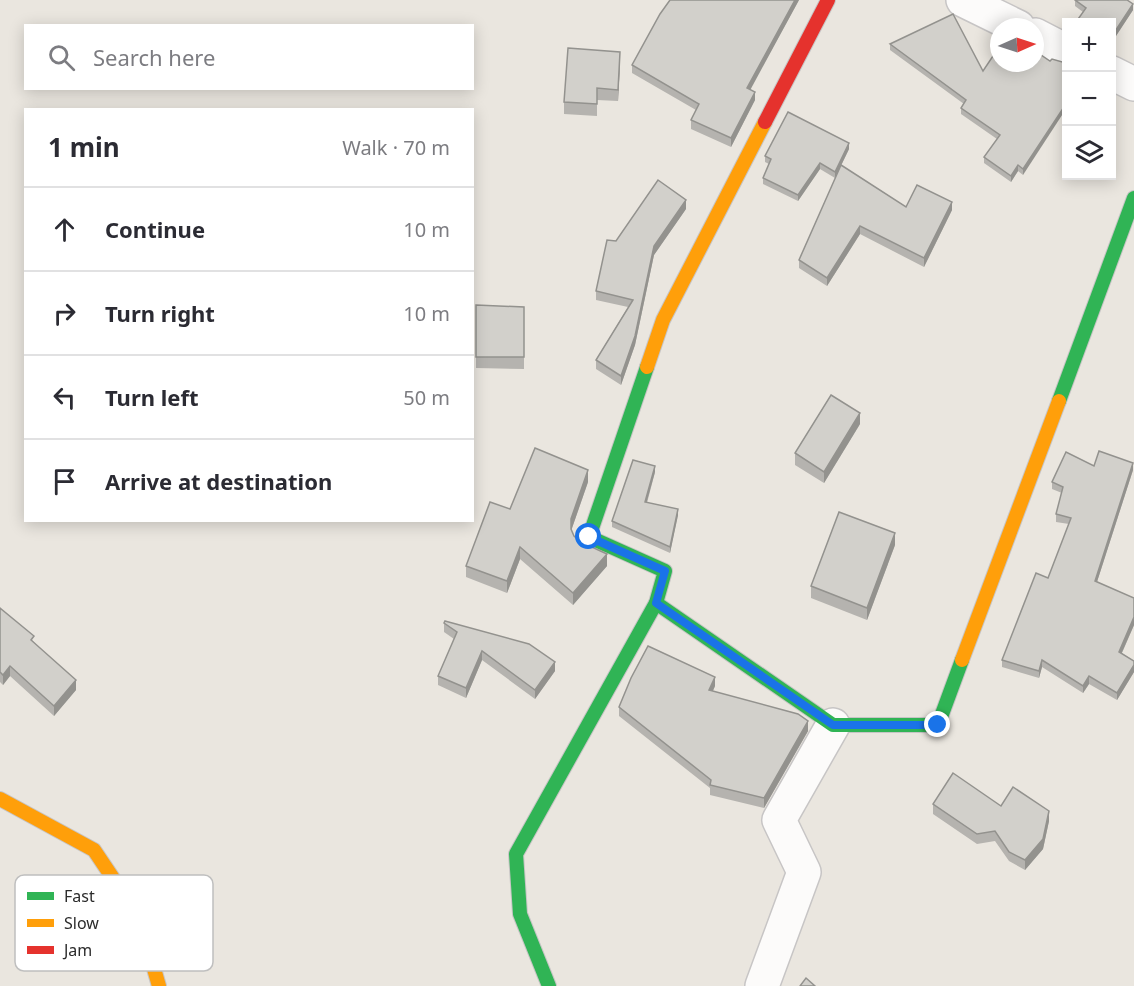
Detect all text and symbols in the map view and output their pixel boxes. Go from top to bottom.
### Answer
north arrow [990,18,1044,72]
map controls [1062,18,1116,180]
button: + [1062,18,1116,72]
search box [24,24,474,90]
icon: search [45,41,78,74]
text: Search here [93,42,215,72]
button: − [1062,72,1116,126]
button: layers [1062,126,1116,180]
text: 1 min [48,129,120,165]
text: Walk · 70 m [342,134,450,161]
icon: ahead [48,213,81,246]
text: Continue [105,214,205,244]
text: 10 m [403,216,450,243]
icon: right [48,297,81,330]
text: Turn right [105,298,215,328]
text: 10 m [403,300,450,327]
icon: left [48,381,81,414]
text: Turn left [105,382,199,412]
text: 50 m [403,384,450,411]
icon: arrive [48,465,81,498]
text: Arrive at destination [105,466,332,496]
route start [575,523,601,549]
route end [924,711,950,737]
legend [15,875,213,971]
text: Fast [64,885,95,907]
text: Slow [64,912,99,934]
text: Jam [62,939,92,961]

